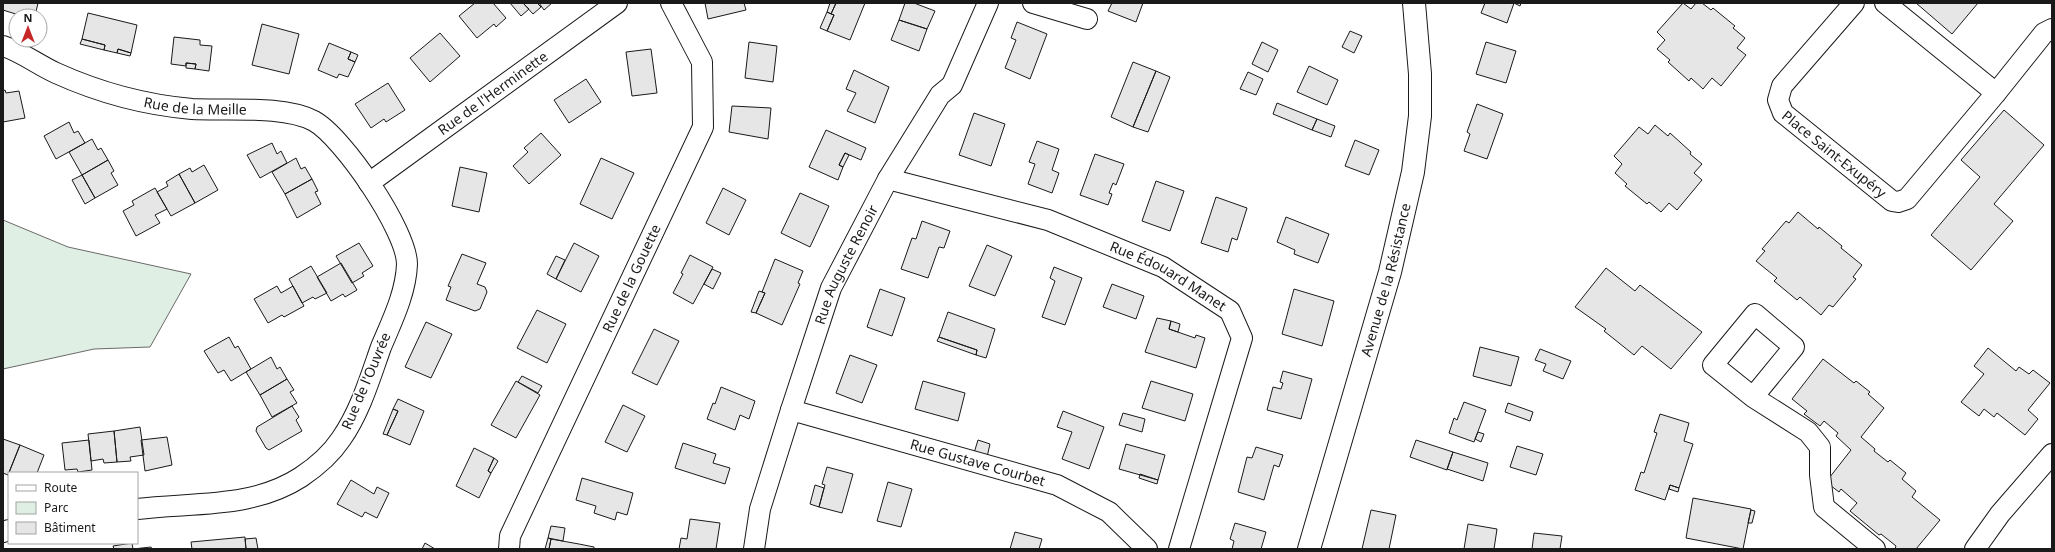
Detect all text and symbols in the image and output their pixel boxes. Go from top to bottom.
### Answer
north arrow [8,8,48,48]
text: N [24,10,32,25]
street label: Rue de l'Herminette [434,46,551,139]
street label: Rue de la Meille [142,92,247,119]
street label: Place Saint-Exupéry [1778,106,1891,202]
street label: Rue Auguste Renoir [810,201,882,327]
street label: Avenue de la Résistance [1356,201,1415,359]
street label: Rue de la Gouette [597,221,665,335]
street label: Rue Édouard Manet [1107,236,1230,315]
street label: Rue de l'Ouvrée [337,329,395,432]
street label: Rue Gustave Courbet [908,434,1048,490]
legend [8,472,138,544]
text: Route [44,479,77,496]
text: Parc [44,499,69,516]
text: Bâtiment [44,519,96,536]

